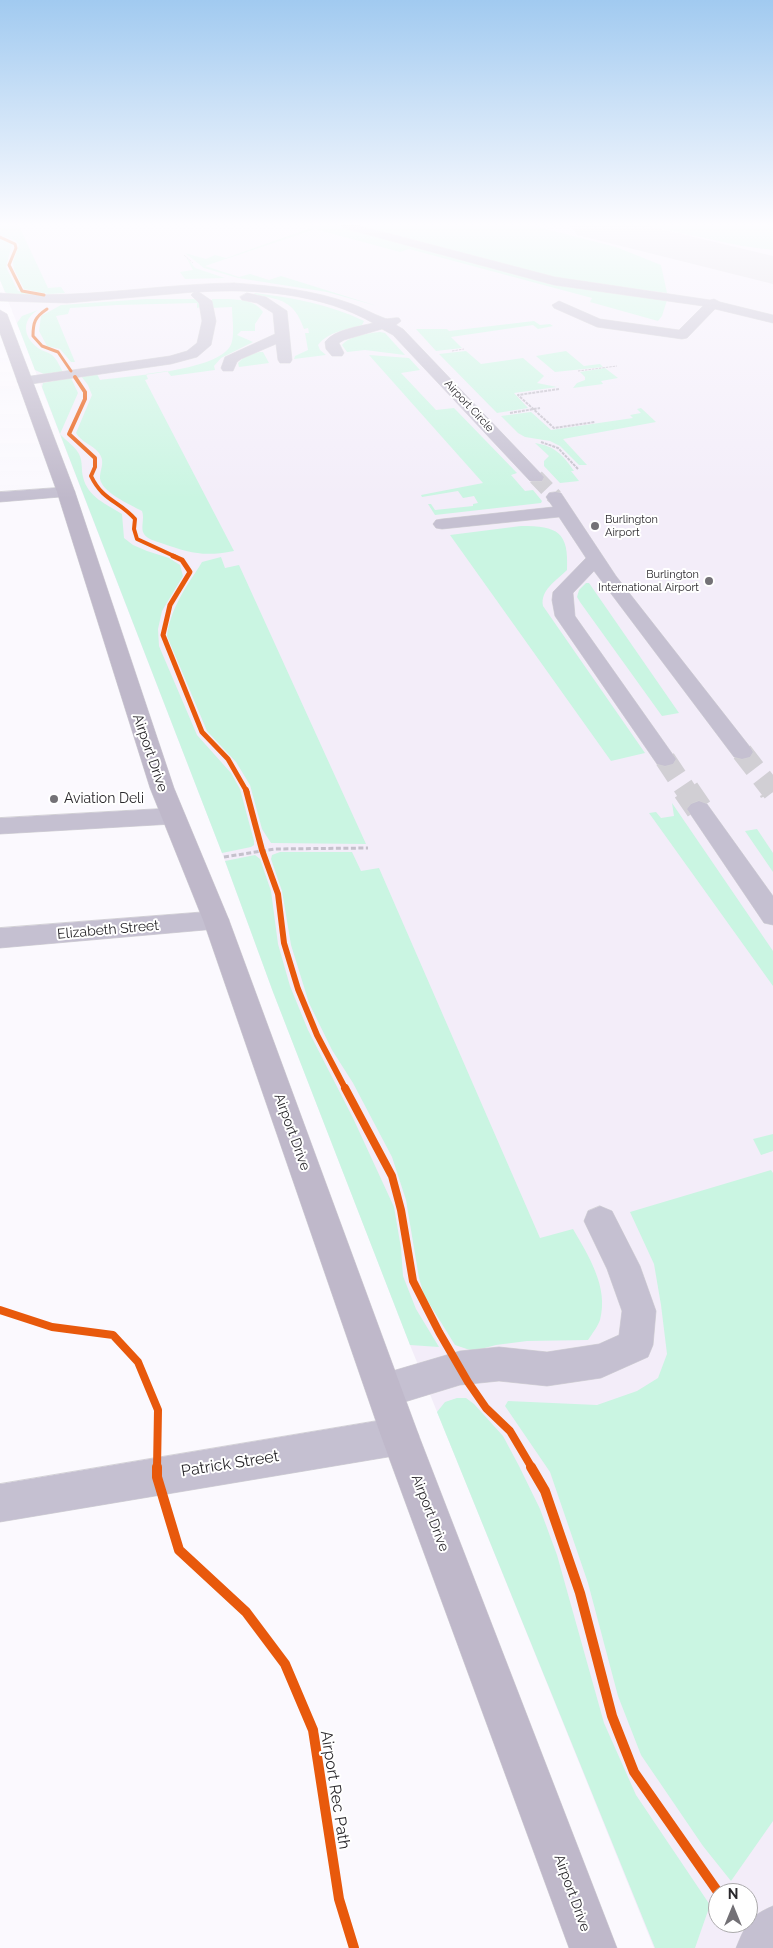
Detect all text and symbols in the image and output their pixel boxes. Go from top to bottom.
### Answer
street label: Airport Circle [441,377,497,435]
place label: Burlington Airport [605,513,658,539]
marker: Burlington Airport [589,520,601,532]
place label: Burlington International Airport [598,568,699,594]
marker: Burlington International Airport [703,575,715,587]
street label: Airport Drive [129,712,171,794]
place label: Aviation Deli [64,791,144,807]
marker: Aviation Deli [48,793,60,805]
street label: Elizabeth Street [56,917,160,943]
street label: Airport Drive [270,1091,314,1173]
street label: Patrick Street [180,1447,280,1481]
street label: Airport Drive [408,1472,452,1554]
street label: Airport Rec Path [316,1729,354,1851]
street label: Airport Drive [550,1852,594,1934]
north arrow [708,1883,758,1933]
text: N [728,1886,738,1902]

